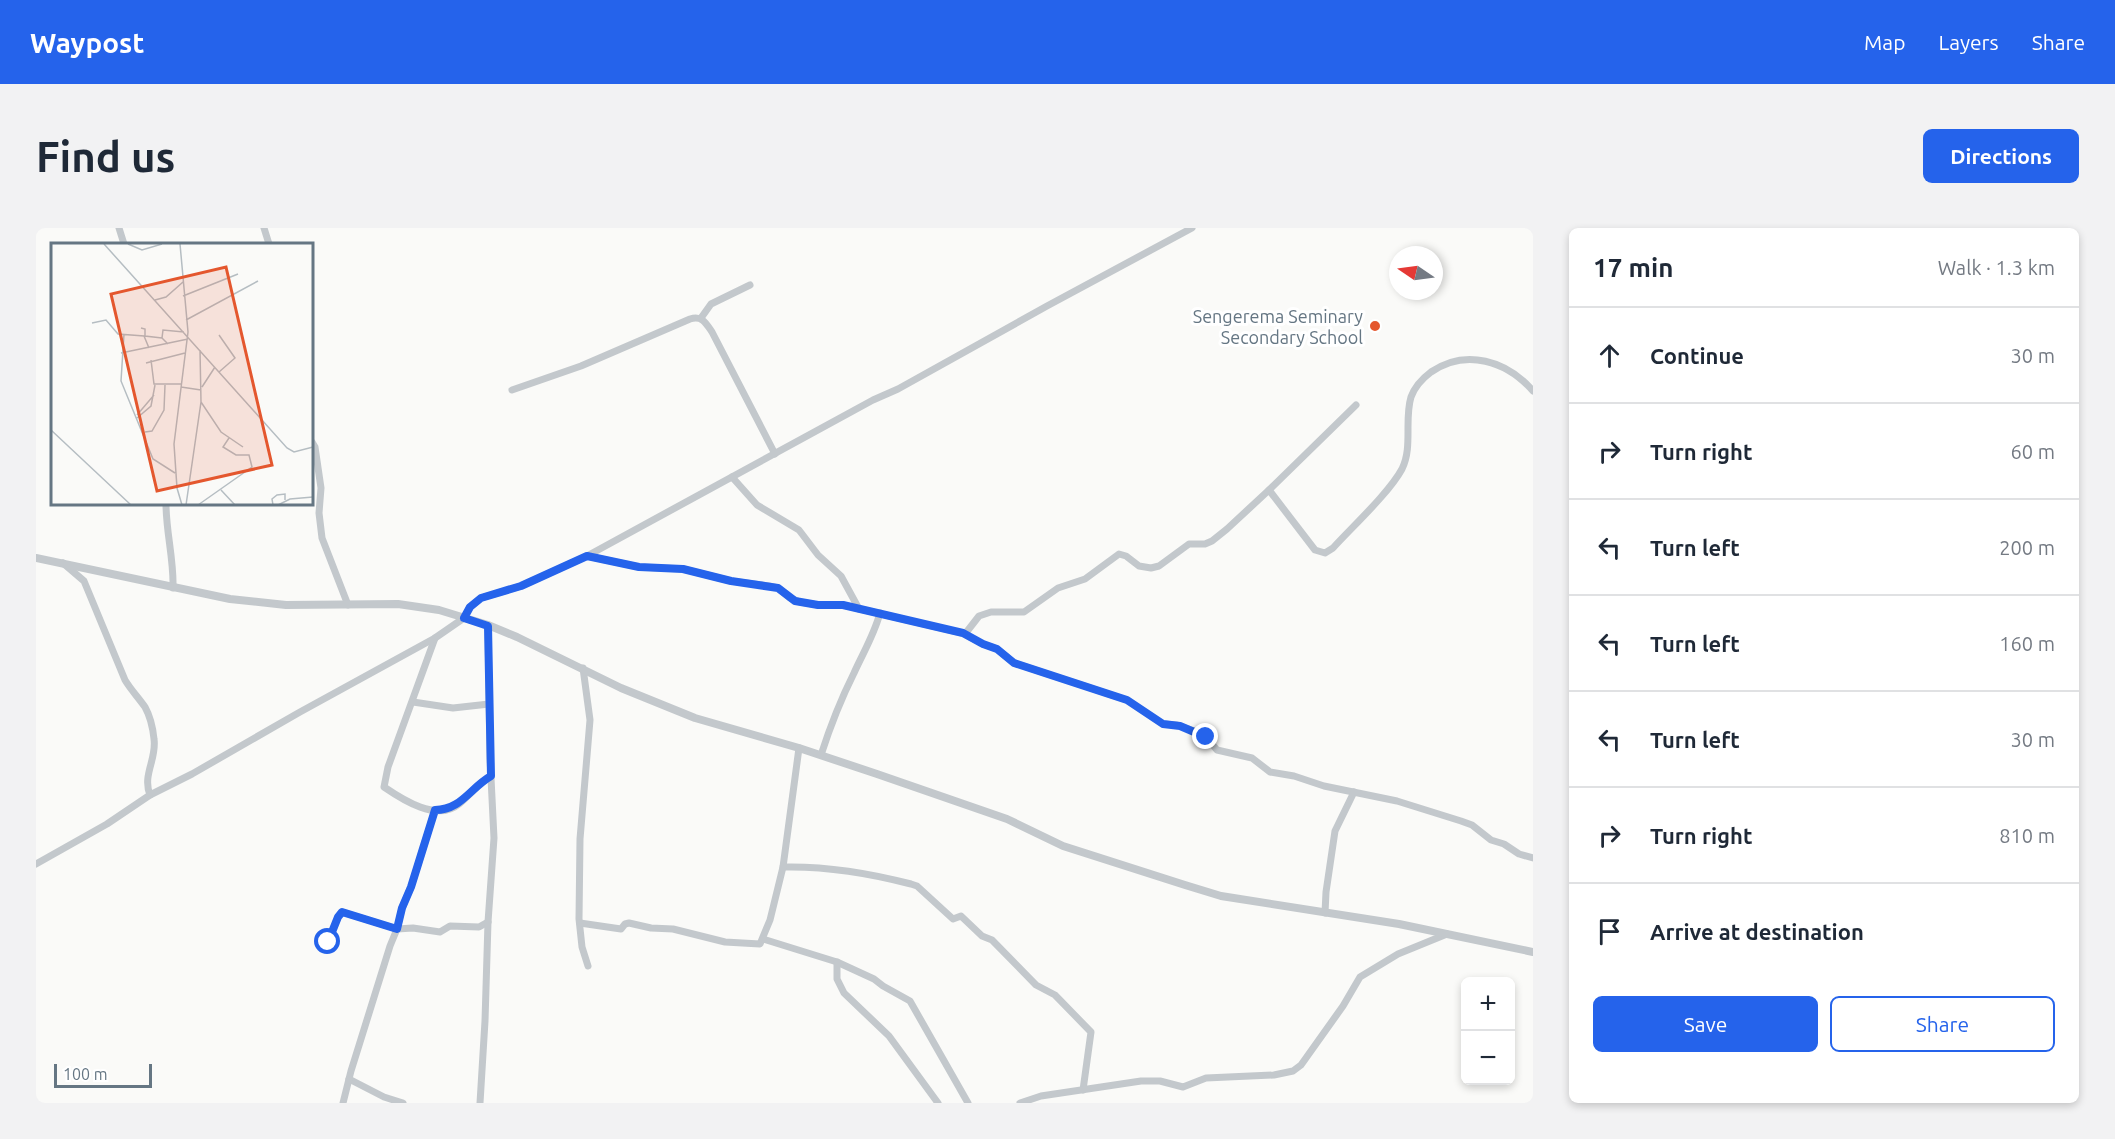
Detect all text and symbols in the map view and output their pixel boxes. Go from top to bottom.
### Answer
text: Waypost [30,27,144,58]
text: Map [1864,30,1905,54]
text: Layers [1938,30,1999,54]
text: Share [2032,30,2085,54]
button: Directions [1923,129,2079,183]
text: Find us [36,133,175,180]
inset map [51,243,314,506]
north arrow [1389,246,1443,300]
text: 17 min [1593,253,1673,282]
text: Walk · 1.3 km [1938,256,2055,279]
place label: Sengerema Seminary Secondary School [1193,306,1363,347]
marker: Sengerema Seminary Secondary School [1368,319,1382,333]
icon: ahead [1593,339,1626,372]
text: Continue [1650,343,1744,368]
text: 30 m [2011,344,2055,367]
icon: right [1593,435,1626,468]
text: Turn right [1650,439,1752,464]
text: 60 m [2011,440,2055,463]
icon: left [1593,531,1626,564]
text: Turn left [1650,535,1740,560]
text: 200 m [1999,536,2055,559]
icon: left [1593,627,1626,660]
text: Turn left [1650,631,1740,656]
text: 160 m [1999,632,2055,655]
route end [1192,723,1218,749]
icon: left [1593,723,1626,756]
text: Turn left [1650,727,1740,752]
text: 30 m [2011,728,2055,751]
icon: right [1593,819,1626,852]
text: Turn right [1650,823,1752,848]
text: 810 m [1999,824,2055,847]
icon: arrive [1593,915,1626,948]
text: Arrive at destination [1650,919,1864,944]
route start [314,928,340,954]
map controls [1461,977,1515,1085]
button: + [1461,977,1515,1031]
button: Save [1593,996,1818,1052]
button: Share [1830,996,2055,1052]
button: − [1461,1031,1515,1085]
scale bar [54,1061,152,1088]
text: 100 m [63,1065,108,1083]

